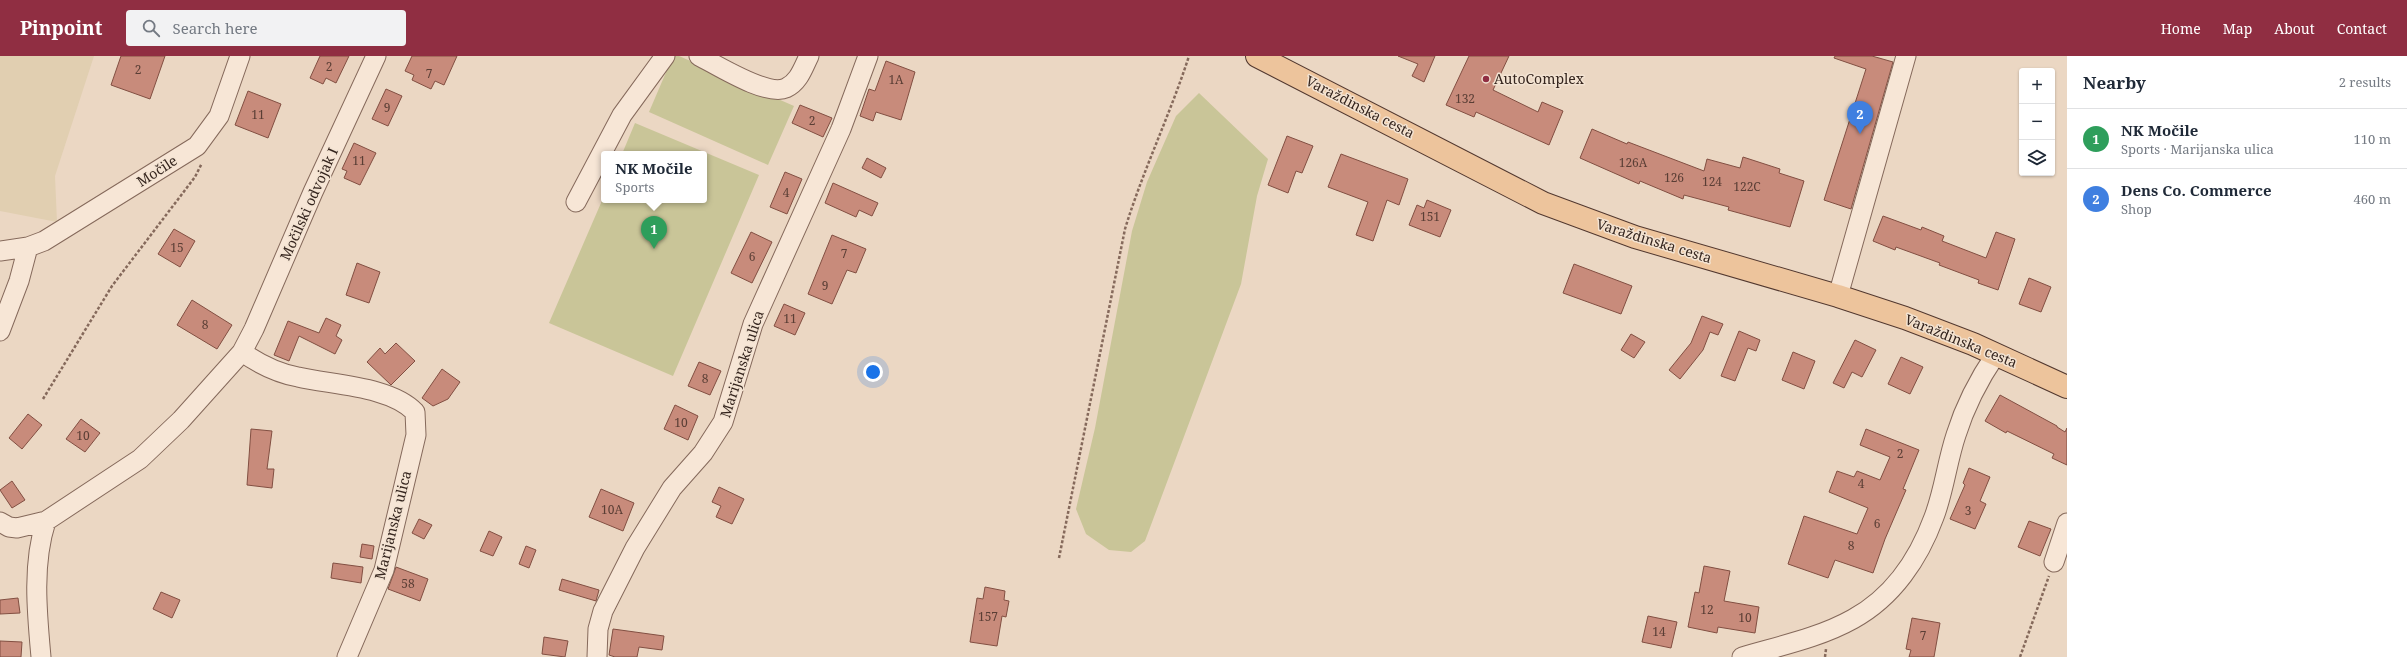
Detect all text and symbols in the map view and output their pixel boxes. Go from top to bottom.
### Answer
search box [126,10,406,46]
text: Pinpoint [20,15,102,41]
icon: search [140,17,162,39]
text: Search here [172,18,258,38]
text: Home [2161,19,2201,38]
text: Map [2223,19,2252,38]
text: About [2274,19,2315,38]
text: Contact [2337,19,2387,38]
house number: 2 [326,58,332,75]
house number: 2 [135,61,141,78]
house number: 7 [426,65,433,82]
map controls [2019,68,2055,176]
button: + [2019,68,2055,104]
place label: AutoComplex [1494,69,1585,88]
house number: 1A [888,71,904,88]
street label: Varaždinska cesta [1303,71,1418,142]
text: Nearby [2083,71,2146,94]
text: 2 results [2339,73,2391,91]
marker: AutoComplex [1481,74,1491,84]
house number: 132 [1455,90,1475,107]
house number: 9 [384,99,390,116]
pin: 2 [1847,101,1873,134]
button: − [2019,104,2055,140]
house number: 11 [251,106,265,123]
house number: 2 [809,112,815,129]
text: NK Močile [2121,120,2198,140]
text: 1 [2092,130,2100,148]
text: 110 m [2354,130,2391,148]
button: layers [2019,140,2055,176]
text: Sports · Marijanska ulica [2121,140,2274,158]
street label: Močilski odvojak I [275,144,342,263]
street label: Močile [133,151,181,191]
popup [601,151,707,203]
house number: 11 [352,152,366,169]
house number: 126A [1619,154,1648,171]
text: NK Močile [615,158,693,178]
house number: 126 [1664,169,1684,186]
house number: 124 [1702,173,1722,190]
text: Sports [615,178,654,196]
house number: 122C [1733,178,1761,195]
text: Dens Co. Commerce [2121,180,2272,200]
house number: 4 [783,184,790,201]
text: 2 [2092,190,2100,208]
text: 460 m [2354,190,2391,208]
text: Shop [2121,200,2152,218]
house number: 151 [1420,208,1440,225]
street label: Varaždinska cesta [1594,214,1714,267]
pin: 1 [641,216,667,249]
house number: 15 [170,239,184,256]
house number: 7 [841,245,848,262]
house number: 6 [749,248,756,265]
house number: 9 [822,277,828,294]
street label: Marijanska ulica [715,308,768,420]
street label: Varaždinska cesta [1902,309,2020,372]
house number: 11 [783,310,797,327]
house number: 8 [202,316,209,333]
your location [863,362,883,382]
house number: 8 [702,370,709,387]
house number: 10 [674,414,688,431]
house number: 10 [76,427,90,444]
house number: 2 [1897,445,1903,462]
street label: Marijanska ulica [370,468,415,581]
house number: 4 [1858,475,1865,492]
house number: 10A [601,501,623,518]
house number: 3 [1965,502,1972,519]
house number: 6 [1874,515,1881,532]
house number: 8 [1848,537,1855,554]
house number: 58 [401,575,415,592]
house number: 12 [1700,601,1714,618]
house number: 157 [978,608,998,625]
house number: 10 [1738,609,1752,626]
house number: 14 [1652,623,1666,640]
house number: 7 [1920,627,1927,644]

